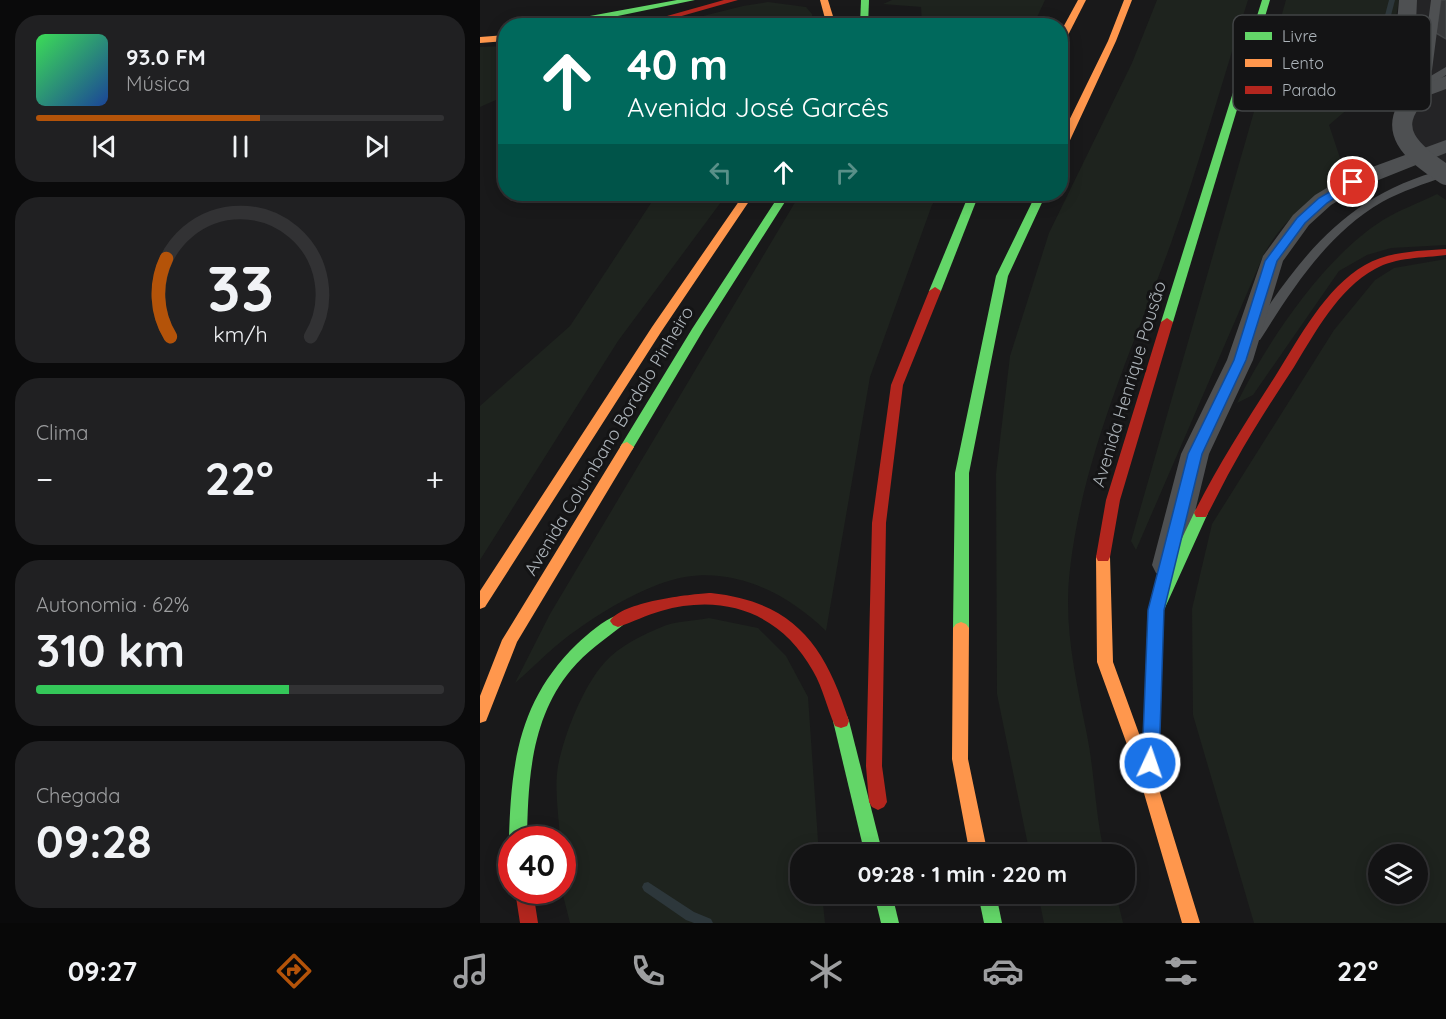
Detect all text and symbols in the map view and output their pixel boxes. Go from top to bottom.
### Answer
legend [1233,15,1431,111]
text: Livre [1282,26,1317,46]
text: 40 m [627,38,728,91]
icon: ahead [528,42,606,120]
text: 93.0 FM [126,43,206,71]
text: Lento [1282,53,1324,73]
text: Música [126,71,190,96]
text: Parado [1282,80,1336,100]
text: Avenida José Garcês [627,90,889,124]
icon: previous [88,130,121,163]
icon: pause [224,130,257,163]
icon: next [360,130,393,163]
icon: left [704,156,737,189]
icon: ahead [767,156,800,189]
icon: right [830,156,863,189]
pin [1327,156,1378,207]
icon: arrive [1336,165,1369,198]
text: 33 [206,249,274,327]
street label: Avenida Henrique Pousão [1086,278,1171,490]
street label: Avenida Columbano Bordalo Pinheiro [519,302,698,580]
text: km/h [213,321,267,347]
text: Clima [36,420,88,445]
text: 22° [205,450,274,506]
text: − [36,458,53,499]
text: + [425,458,444,499]
text: Autonomia · 62% [36,592,189,617]
text: 310 km [36,622,185,678]
position arrow [1118,731,1182,795]
text: Chegada [36,783,120,808]
text: 09:28 [36,813,152,869]
speed limit sign: 40 [498,826,576,904]
map controls [1368,844,1428,904]
button: layers [1368,844,1428,904]
text: 09:28 · 1 min · 220 m [858,860,1067,888]
icon: directions [273,950,315,992]
icon: music [450,950,492,992]
icon: phone [627,950,669,992]
icon: climate [805,950,847,992]
icon: car [982,950,1024,992]
icon: filters [1160,950,1202,992]
text: 09:27 [68,954,137,988]
text: 22° [1337,954,1378,988]

